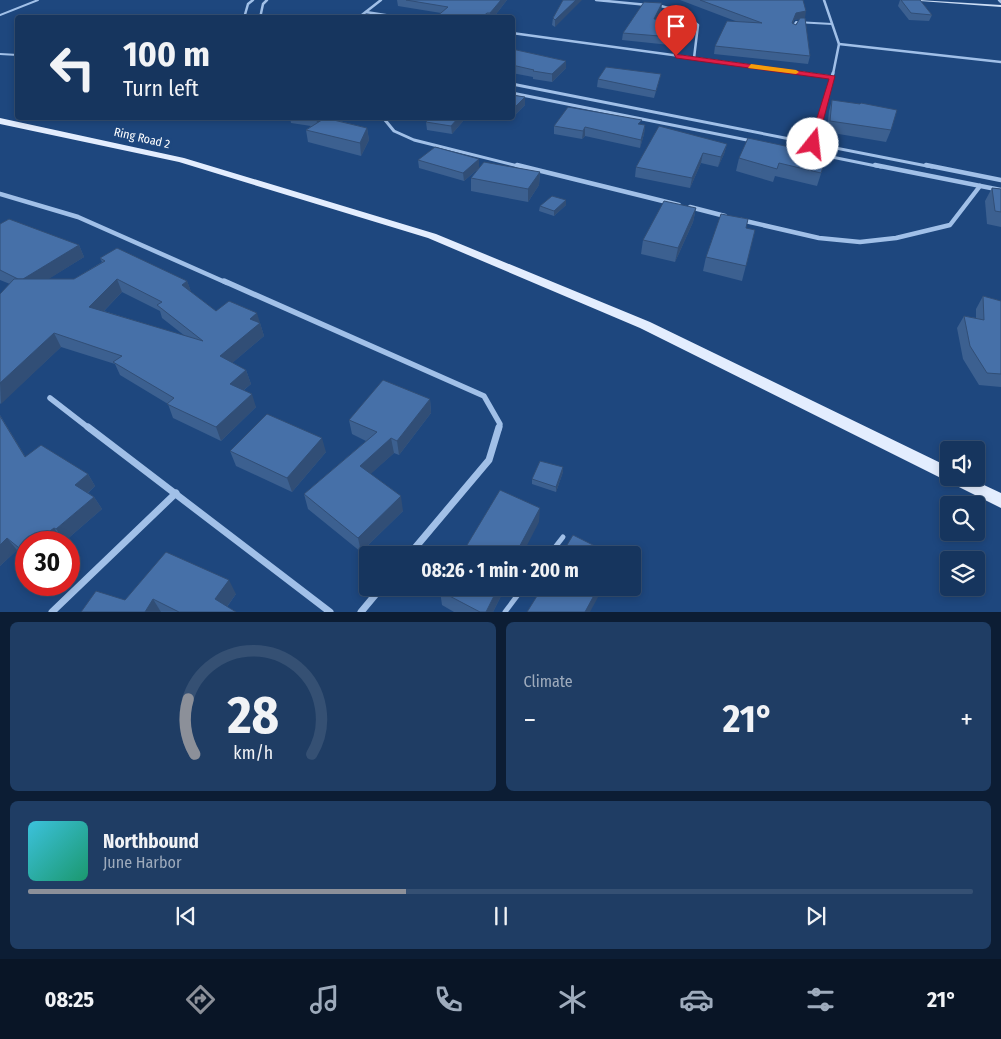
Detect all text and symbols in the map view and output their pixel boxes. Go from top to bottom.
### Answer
pin [655,5,697,56]
icon: arrive [662,12,690,40]
text: 100 m [123,33,210,75]
icon: left [40,35,105,100]
text: Turn left [123,75,199,102]
position arrow [786,117,838,169]
street label: Ring Road 2 [112,125,172,151]
map controls [940,441,985,596]
button: sound [940,441,985,486]
button: search [940,496,985,541]
speed limit sign: 30 [15,531,80,596]
button: layers [940,551,985,596]
text: 08:26 · 1 min · 200 m [421,559,579,582]
text: Climate [524,672,573,691]
text: 28 [226,684,279,747]
text: 21° [723,696,774,742]
text: − [524,703,536,736]
text: + [960,703,973,736]
text: km/h [233,742,273,764]
text: Northbound [103,830,199,853]
text: June Harbor [103,853,181,872]
icon: previous [172,902,200,930]
icon: pause [487,902,515,930]
icon: next [802,902,830,930]
icon: directions [183,982,218,1017]
icon: music [307,982,342,1017]
icon: phone [431,982,466,1017]
icon: climate [555,982,590,1017]
icon: car [679,982,714,1017]
icon: filters [803,982,838,1017]
text: 08:25 [44,986,94,1013]
text: 21° [927,986,956,1013]

